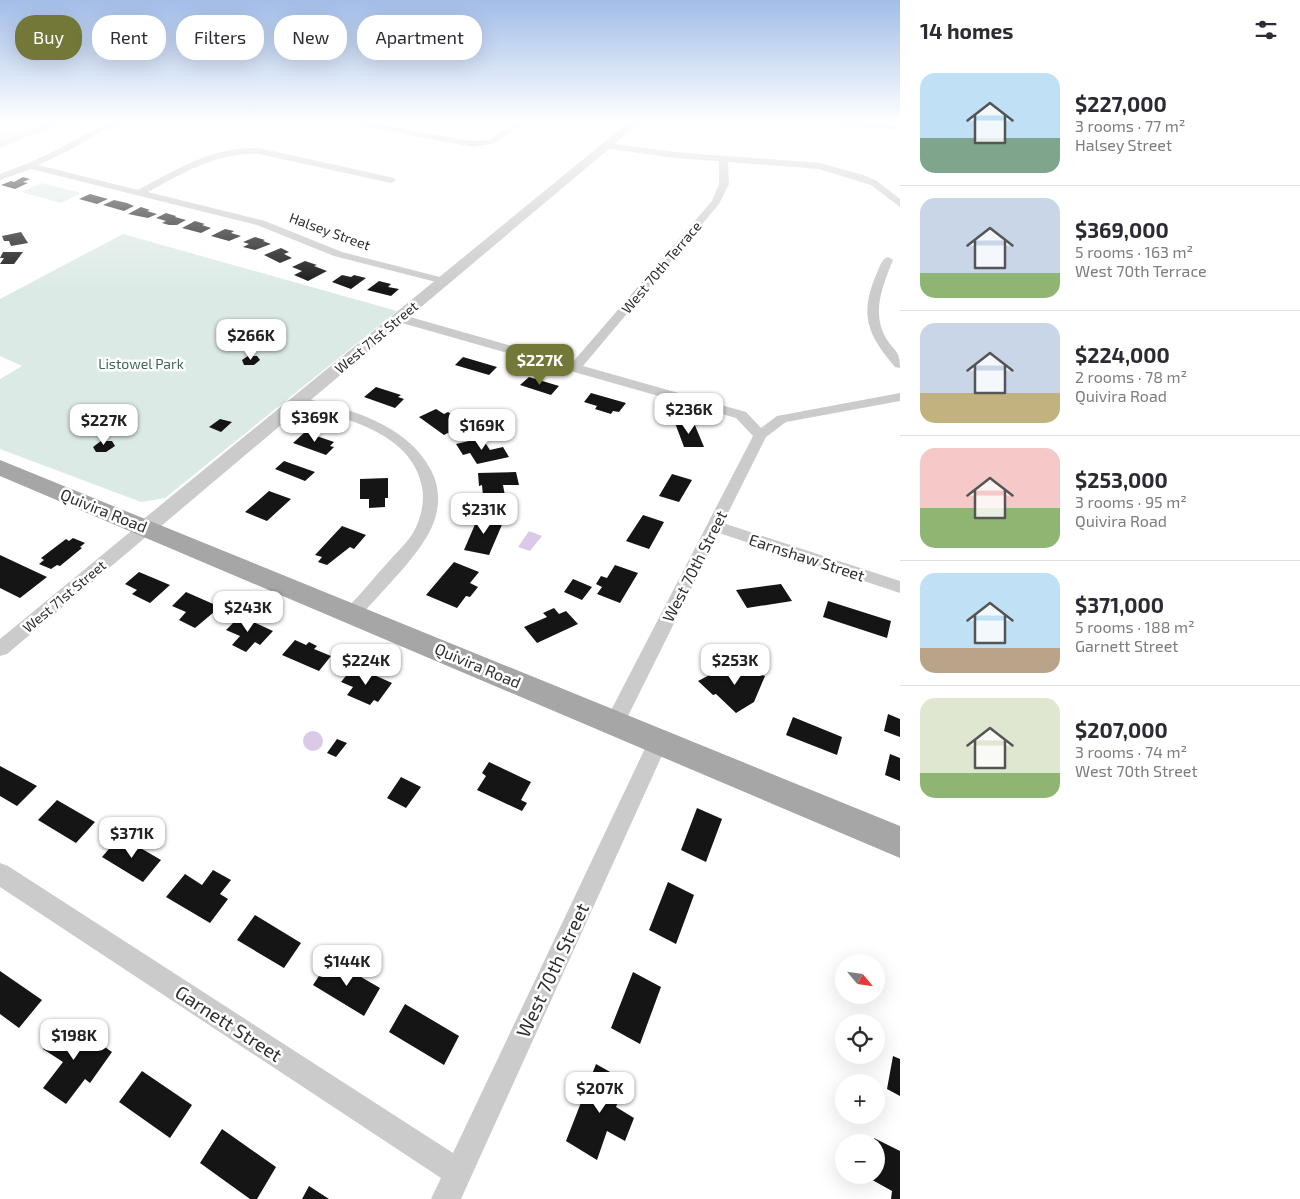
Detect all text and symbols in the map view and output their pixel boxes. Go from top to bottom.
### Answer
chip: Buy [15,15,82,60]
chip: Rent [92,15,166,60]
chip: Filters [176,15,264,60]
chip: New [274,15,347,60]
chip: Apartment [357,15,482,60]
icon: filters [1252,16,1280,44]
text: 14 homes [920,18,1014,43]
text: $227,000 [1075,91,1167,116]
icon: home [960,93,1020,153]
text: 3 rooms · 77 m² [1075,116,1186,135]
text: Halsey Street [1075,135,1172,154]
street label: Halsey Street [287,208,373,254]
street label: West 70th Terrace [617,217,705,317]
text: $369,000 [1075,217,1169,242]
icon: home [960,218,1020,278]
text: 5 rooms · 163 m² [1075,242,1193,261]
text: West 70th Terrace [1075,261,1207,280]
street label: West 71st Street [331,297,421,377]
pin: $266K [216,318,286,361]
text: $266K [227,325,275,344]
text: $224,000 [1075,342,1170,367]
icon: home [960,343,1020,403]
pin: $227K [505,344,575,386]
text: $227K [517,350,563,369]
park label: Listowel Park [98,355,184,372]
text: 2 rooms · 78 m² [1075,367,1187,386]
text: Quivira Road [1075,386,1167,405]
pin: $236K [654,392,724,435]
text: $236K [665,399,713,418]
pin: $369K [280,400,350,443]
pin: $227K [69,404,139,446]
text: $369K [291,407,339,426]
pin: $169K [447,408,517,451]
text: $227K [81,410,127,429]
text: $169K [459,415,505,434]
text: $253,000 [1075,467,1168,492]
icon: home [960,468,1020,528]
street label: Quivira Road [57,484,150,537]
pin: $231K [449,492,519,535]
text: 3 rooms · 95 m² [1075,492,1187,511]
text: $231K [462,499,506,518]
street label: West 70th Street [658,507,730,625]
text: Quivira Road [1075,511,1167,530]
street label: Earnshaw Street [747,529,867,585]
street label: West 71st Street [19,556,109,636]
pin: $243K [213,590,283,633]
text: $371,000 [1075,592,1164,617]
icon: home [960,593,1020,653]
text: $243K [224,597,272,616]
text: 5 rooms · 188 m² [1075,617,1195,636]
text: Garnett Street [1075,636,1178,655]
street label: Quivira Road [432,638,524,693]
pin: $224K [331,644,401,686]
pin: $253K [700,644,770,686]
text: $224K [342,650,390,669]
text: $253K [712,650,758,669]
text: $207,000 [1075,717,1168,742]
icon: home [960,718,1020,778]
text: 3 rooms · 74 m² [1075,742,1187,761]
text: West 70th Street [1075,761,1198,780]
pin: $371K [97,816,167,859]
text: $371K [110,823,154,842]
street label: West 70th Street [511,899,593,1041]
pin: $144K [312,944,382,987]
text: $144K [324,951,370,970]
north arrow [835,954,885,1004]
map controls [835,954,885,1184]
street label: Garnett Street [171,980,287,1066]
button: locate [835,1014,885,1064]
pin: $198K [39,1018,109,1061]
text: $198K [51,1025,97,1044]
pin: $207K [565,1072,635,1114]
button: + [835,1074,885,1124]
text: $207K [576,1078,624,1097]
button: − [835,1134,885,1184]

